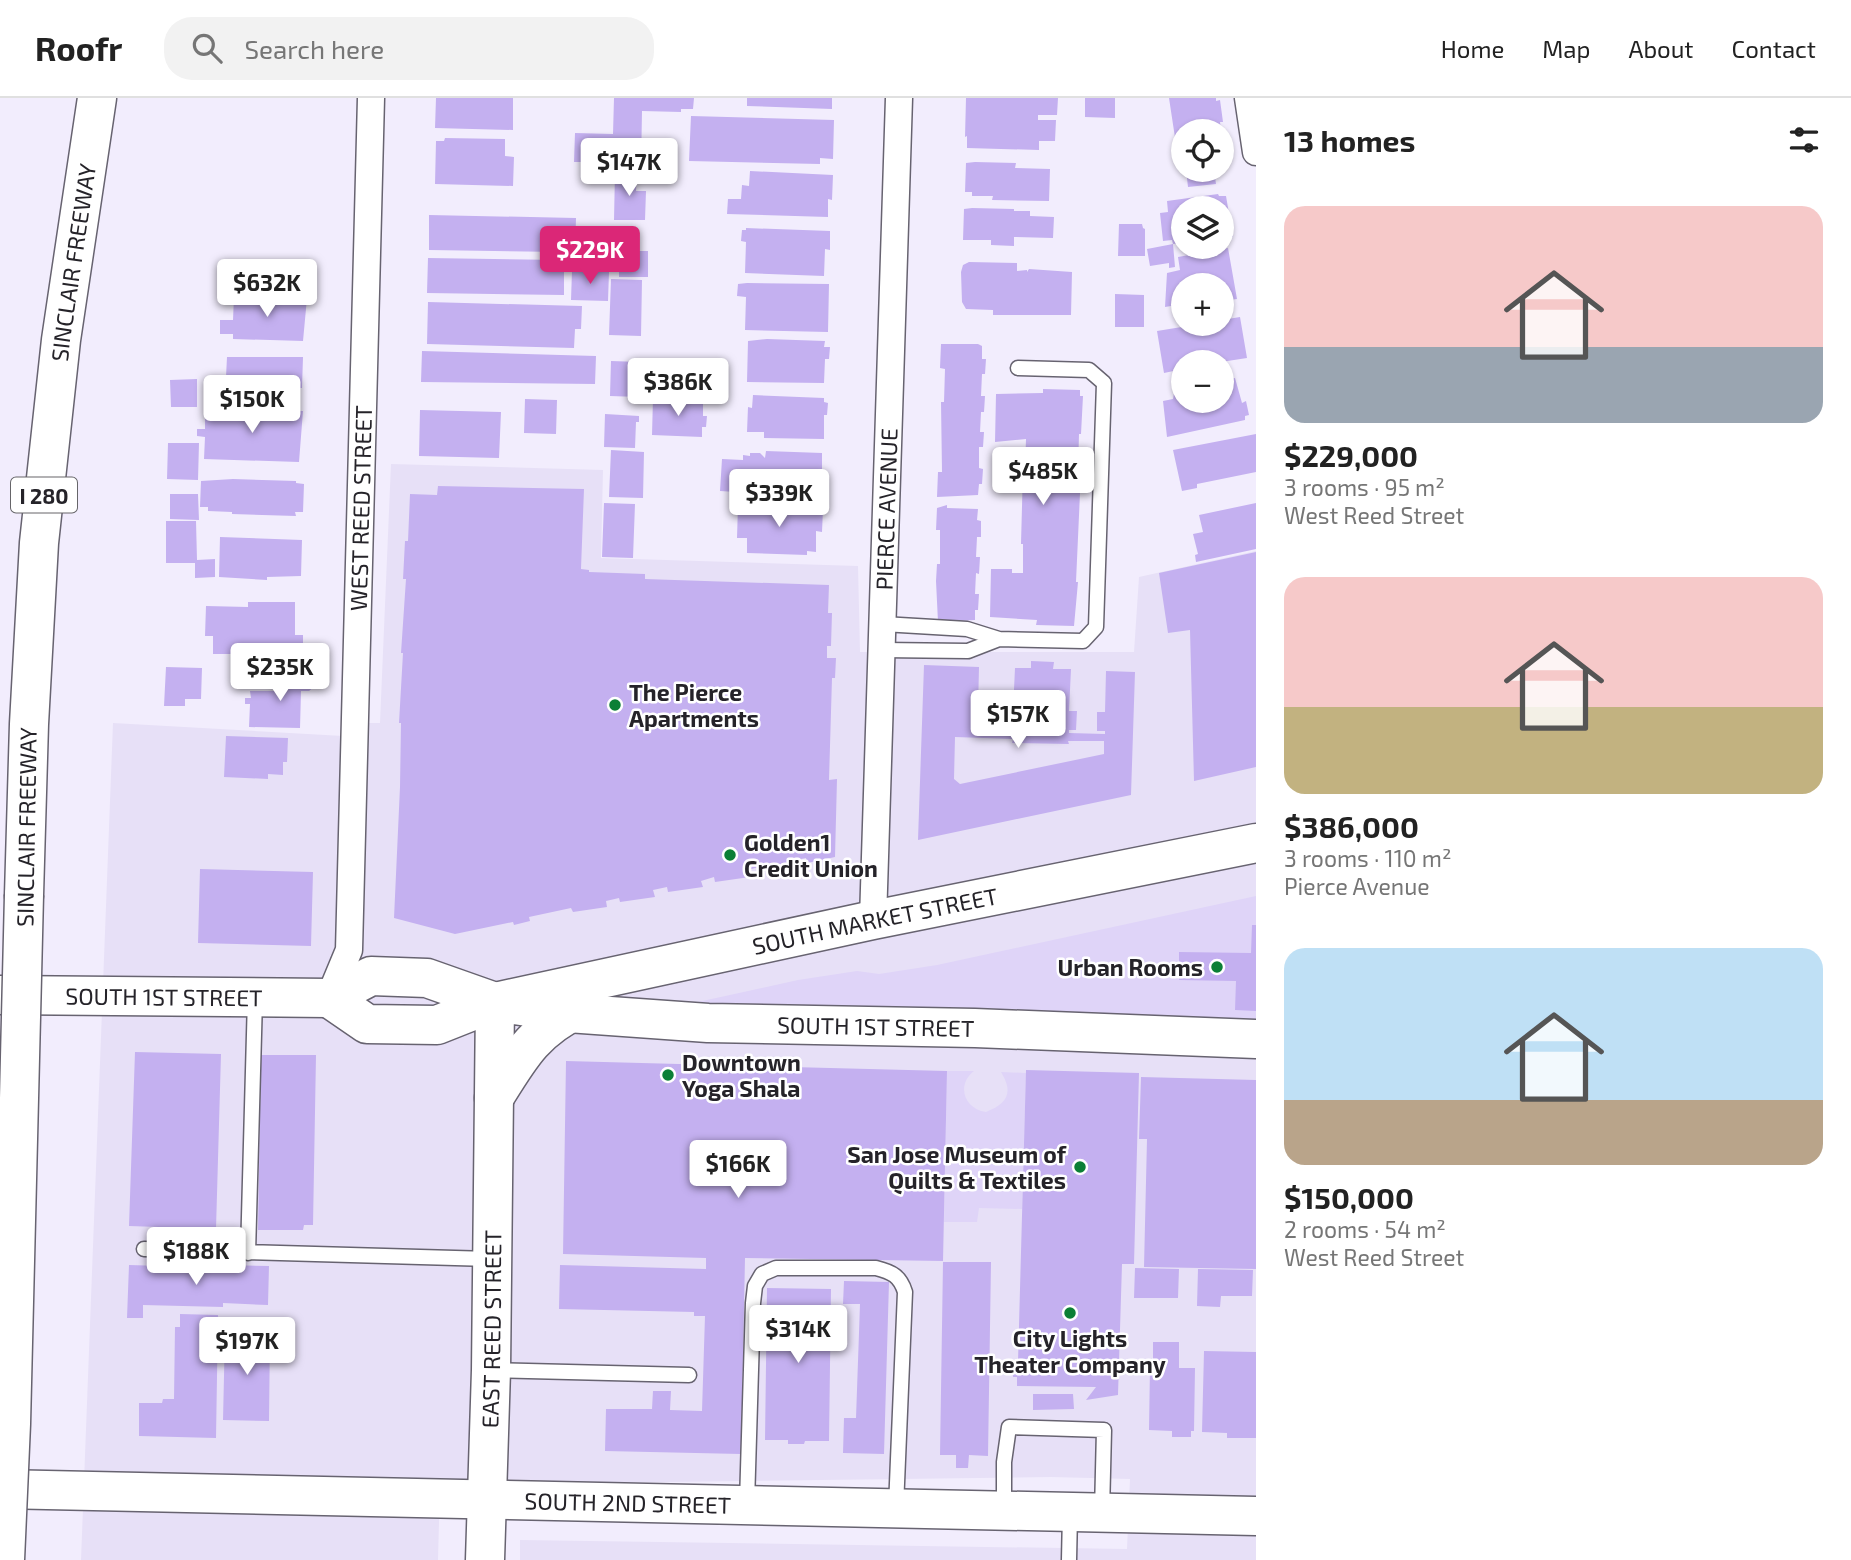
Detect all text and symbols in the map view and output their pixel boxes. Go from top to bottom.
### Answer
search box [164,17,654,80]
text: Roofr [35,28,122,68]
icon: search [188,29,226,67]
text: Search here [244,33,384,64]
text: Home [1441,34,1504,63]
text: Map [1542,34,1590,63]
text: About [1628,34,1694,63]
text: Contact [1732,34,1816,63]
map controls [1171,119,1234,413]
button: locate [1171,119,1234,182]
icon: filters [1785,121,1823,159]
text: 13 homes [1284,122,1415,158]
pin: $147K [580,139,678,198]
text: $147K [597,147,661,175]
street label: SINCLAIR FREEWAY [45,162,101,363]
button: layers [1171,196,1234,259]
pin: $229K [541,226,639,286]
text: $229K [556,235,624,263]
icon: home [1491,252,1617,378]
pin: $632K [218,260,316,319]
text: $632K [233,268,301,296]
button: + [1171,273,1234,336]
button: − [1171,350,1234,413]
pin: $386K [629,358,727,418]
text: $386K [644,367,712,395]
pin: $150K [203,376,301,435]
text: $150K [219,384,285,412]
street label: WEST REED STREET [344,405,377,611]
street label: PIERCE AVENUE [869,428,903,591]
text: $229,000 [1284,437,1418,473]
pin: $485K [994,448,1092,507]
text: $485K [1008,456,1078,484]
pin: $339K [730,470,828,529]
text: 3 rooms · 95 m² [1284,473,1445,501]
road number: I 280 [11,478,77,512]
text: $339K [745,478,813,506]
text: West Reed Street [1284,501,1464,529]
icon: home [1491,623,1617,749]
pin: $235K [231,644,329,703]
text: $235K [246,652,314,680]
place label: The Pierce Apartments [629,678,759,732]
pin: $157K [969,690,1067,750]
marker: The Pierce Apartments [607,697,623,713]
text: $157K [987,699,1049,727]
street label: SINCLAIR FREEWAY [10,727,42,927]
text: $386,000 [1284,808,1419,844]
place label: Golden1 Credit Union [744,828,878,882]
text: 3 rooms · 110 m² [1284,844,1451,872]
marker: Golden1 Credit Union [722,847,738,863]
text: Pierce Avenue [1284,872,1430,900]
street label: SOUTH MARKET STREET [750,881,1000,960]
place label: Urban Rooms [1057,953,1203,981]
marker: Urban Rooms [1209,959,1225,975]
street label: SOUTH 1ST STREET [65,982,263,1011]
icon: home [1491,994,1617,1120]
street label: SOUTH 1ST STREET [777,1010,975,1042]
place label: Downtown Yoga Shala [682,1048,801,1102]
marker: Downtown Yoga Shala [660,1067,676,1083]
pin: $166K [689,1140,787,1200]
place label: San Jose Museum of Quilts & Textiles [847,1140,1067,1195]
text: $166K [706,1149,771,1177]
marker: San Jose Museum of Quilts & Textiles [1072,1159,1088,1175]
text: $150,000 [1284,1179,1414,1215]
text: 2 rooms · 54 m² [1284,1215,1446,1243]
pin: $188K [147,1228,245,1287]
street label: EAST REED STREET [475,1230,507,1429]
text: $188K [163,1236,229,1264]
text: West Reed Street [1284,1243,1464,1271]
marker: City Lights Theater Company [1062,1305,1078,1321]
pin: $314K [749,1306,847,1365]
text: $314K [765,1314,831,1342]
pin: $197K [198,1318,296,1377]
place label: City Lights Theater Company [974,1324,1166,1378]
text: $197K [215,1326,279,1354]
street label: SOUTH 2ND STREET [524,1486,731,1519]

